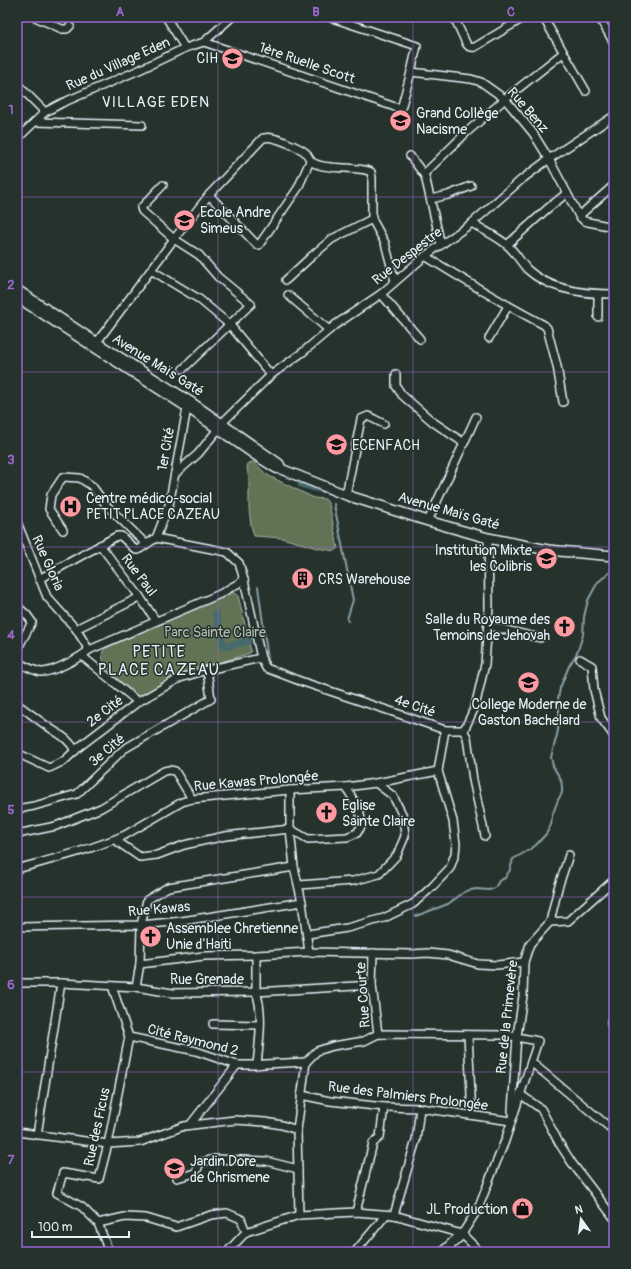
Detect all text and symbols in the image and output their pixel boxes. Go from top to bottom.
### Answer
text: A [116,4,125,20]
text: B [312,4,320,20]
text: C [507,4,515,20]
street label: Rue du Village Eden [63,33,173,95]
street label: 1ère Ruelle Scott [257,39,358,87]
school or university icon: CIH [220,45,246,71]
place label: CIH [197,50,218,67]
street label: Rue Benz [504,84,552,136]
district label: VILLAGE EDEN [102,93,210,112]
text: 1 [8,102,14,118]
place label: Grand Collège Nacisme [416,105,499,138]
school or university icon: Grand Collège Nacisme [387,108,413,134]
place label: Ecole Andre Simeus [200,204,271,237]
school or university icon: Ecole Andre Simeus [171,207,197,233]
street label: Rue Despestre [369,223,445,289]
text: 2 [7,277,15,293]
street label: Avenue Maïs Gaté [109,330,207,400]
street label: 1er Cité [154,426,178,472]
school or university icon: ECENFACH [323,432,349,458]
place label: ECENFACH [352,437,420,454]
text: 3 [7,452,15,468]
street label: Avenue Maïs Gaté [396,488,502,534]
place label: Centre médico-social PETIT PLACE CAZEAU [86,490,220,523]
hospital icon: Centre médico-social PETIT PLACE CAZEAU [57,493,83,519]
street label: Rue Gloria [28,533,68,593]
place label: Institution Mixte les Colibris [435,542,533,575]
school or university icon: Institution Mixte les Colibris [534,545,560,571]
street label: Rue Paul [118,550,160,600]
building icon: CRS Warehouse [290,566,316,592]
place label: CRS Warehouse [318,571,410,588]
place label: Salle du Royaume des Temoins de Jehovah [425,611,551,644]
church icon: Salle du Royaume des Temoins de Jehovah [552,614,578,640]
park label: Parc Sainte Claire [164,624,266,641]
text: 4 [7,627,15,643]
district label: PETITE PLACE CAZEAU [98,642,220,680]
school or university icon: College Moderne de Gaston Bachelard [516,669,542,695]
street label: 4e Cité [392,691,438,721]
street label: 2e Cité [83,692,127,730]
place label: College Moderne de Gaston Bachelard [472,696,587,729]
street label: 3e Cité [85,730,129,770]
street label: Rue Kawas Prolongée [193,767,319,795]
place label: Eglise Sainte Claire [342,797,415,830]
church icon: Eglise Sainte Claire [313,800,339,826]
text: 5 [7,802,15,818]
street label: Rue Kawas [127,898,191,920]
place label: Assemblee Chretienne Unie d'Haiti [166,920,298,953]
church icon: Assemblee Chretienne Unie d'Haiti [138,923,164,949]
street label: Rue de la Primevère [493,959,521,1075]
street label: Rue Courte [352,961,374,1028]
street label: Rue Grenade [170,971,244,988]
text: 6 [7,977,15,993]
street label: Cité Raymond 2 [146,1020,240,1060]
street label: Rue des Palmiers Prolongée [327,1078,489,1114]
street label: Rue des Ficus [80,1086,114,1168]
text: 7 [8,1152,15,1168]
place label: Jardin Dore de Chrismene [190,1153,270,1186]
school or university icon: Jardin Dore de Chrismene [161,1156,187,1182]
shop icon: JL Production [510,1196,536,1222]
north arrow [561,1199,601,1239]
place label: JL Production [426,1201,508,1218]
text: N [574,1202,584,1217]
scale bar [32,1213,129,1239]
text: 100 m [38,1220,73,1235]

